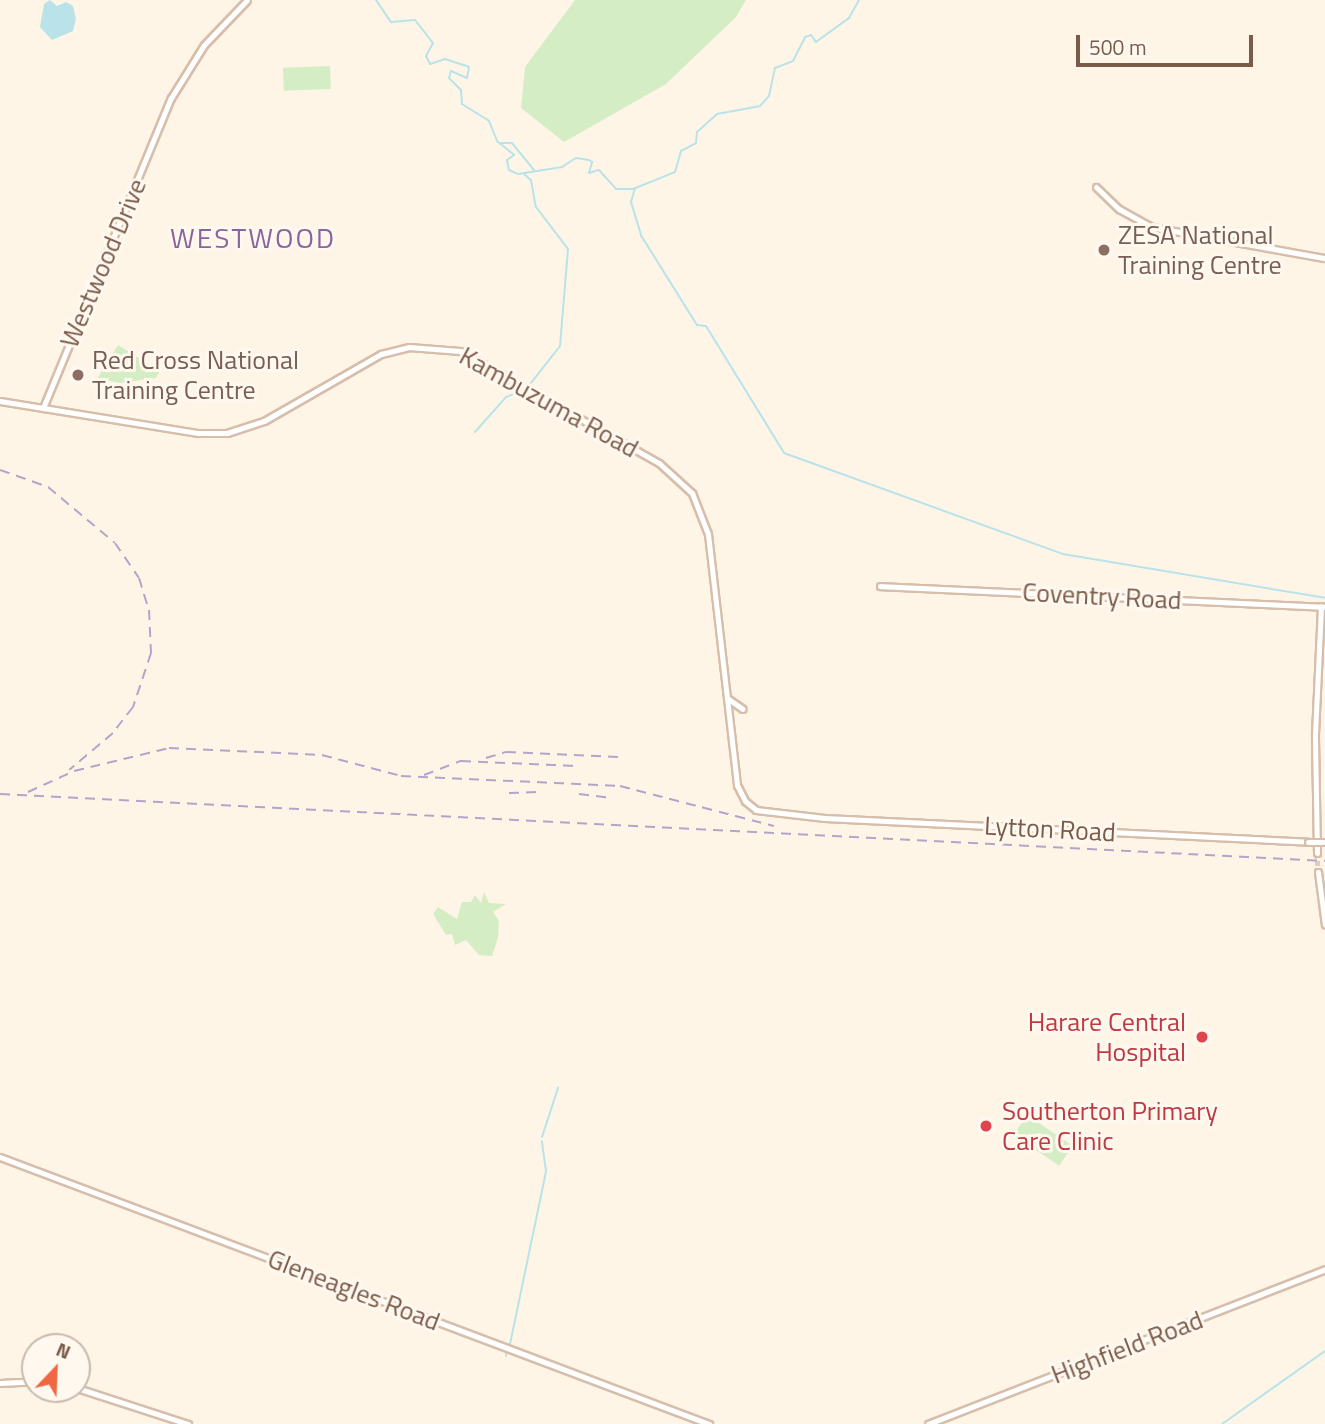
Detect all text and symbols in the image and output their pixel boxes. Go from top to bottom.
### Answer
scale bar [1080,21,1257,65]
text: 500 m [1089,31,1146,63]
street label: Westwood Drive [53,174,153,352]
place label: ZESA National Training Centre [1118,219,1282,280]
district label: WESTWOOD [171,221,335,255]
marker: ZESA National Training Centre [1096,242,1112,258]
street label: Kambuzuma Road [454,340,644,464]
place label: Red Cross National Training Centre [92,344,299,406]
marker: Red Cross National Training Centre [70,367,86,383]
street label: Coventry Road [1022,576,1182,616]
street label: Lytton Road [983,810,1117,848]
place label: Harare Central Hospital [1028,1006,1186,1068]
marker: Harare Central Hospital [1192,1027,1212,1047]
place label: Southerton Primary Care Clinic [1002,1095,1218,1156]
marker: Southerton Primary Care Clinic [976,1116,996,1136]
street label: Gleneagles Road [264,1243,444,1337]
street label: Highfield Road [1047,1304,1207,1390]
north arrow [21,1333,91,1403]
text: N [52,1334,75,1366]

